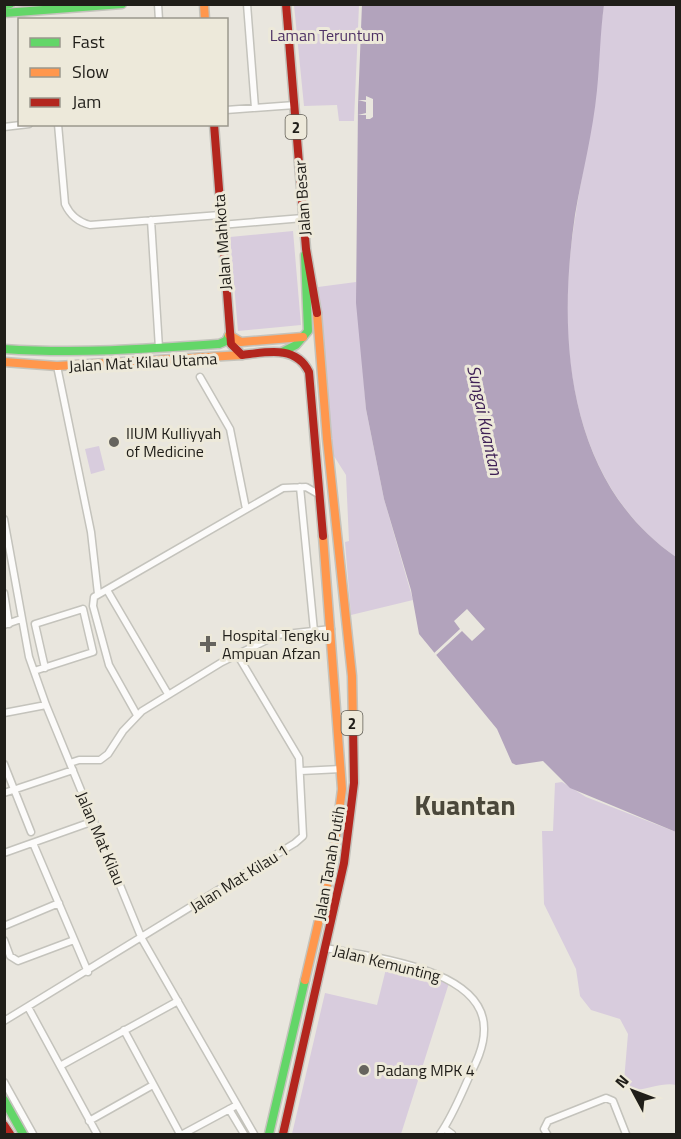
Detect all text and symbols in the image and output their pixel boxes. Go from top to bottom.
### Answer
legend [18,18,228,126]
park label: Laman Teruntum [270,23,384,47]
text: Fast [72,28,105,55]
text: Slow [72,58,109,85]
text: Jam [72,88,101,115]
road number: 2 [286,115,306,139]
street label: Jalan Besar [287,159,317,236]
street label: Jalan Mahkota [207,193,237,291]
street label: Jalan Mat Kilau Utama [68,346,218,378]
water label: Sungai Kuantan [460,363,510,478]
place label: IIUM Kulliyyah of Medicine [126,421,221,463]
marker: IIUM Kulliyyah of Medicine [107,435,121,449]
place label: Hospital Tengku Ampuan Afzan [222,623,329,665]
marker: Hospital Tengku Ampuan Afzan [199,635,217,653]
road number: 2 [342,711,362,735]
district label: Kuantan [414,783,516,826]
street label: Jalan Mat Kilau [70,787,132,889]
street label: Jalan Tanah Putih [307,804,351,922]
street label: Jalan Mat Kilau 1 [185,838,293,918]
street label: Jalan Kemunting [331,938,443,988]
place label: Padang MPK 4 [376,1058,475,1082]
north arrow [603,1061,663,1121]
marker: Padang MPK 4 [357,1063,371,1077]
text: N [609,1069,634,1093]

